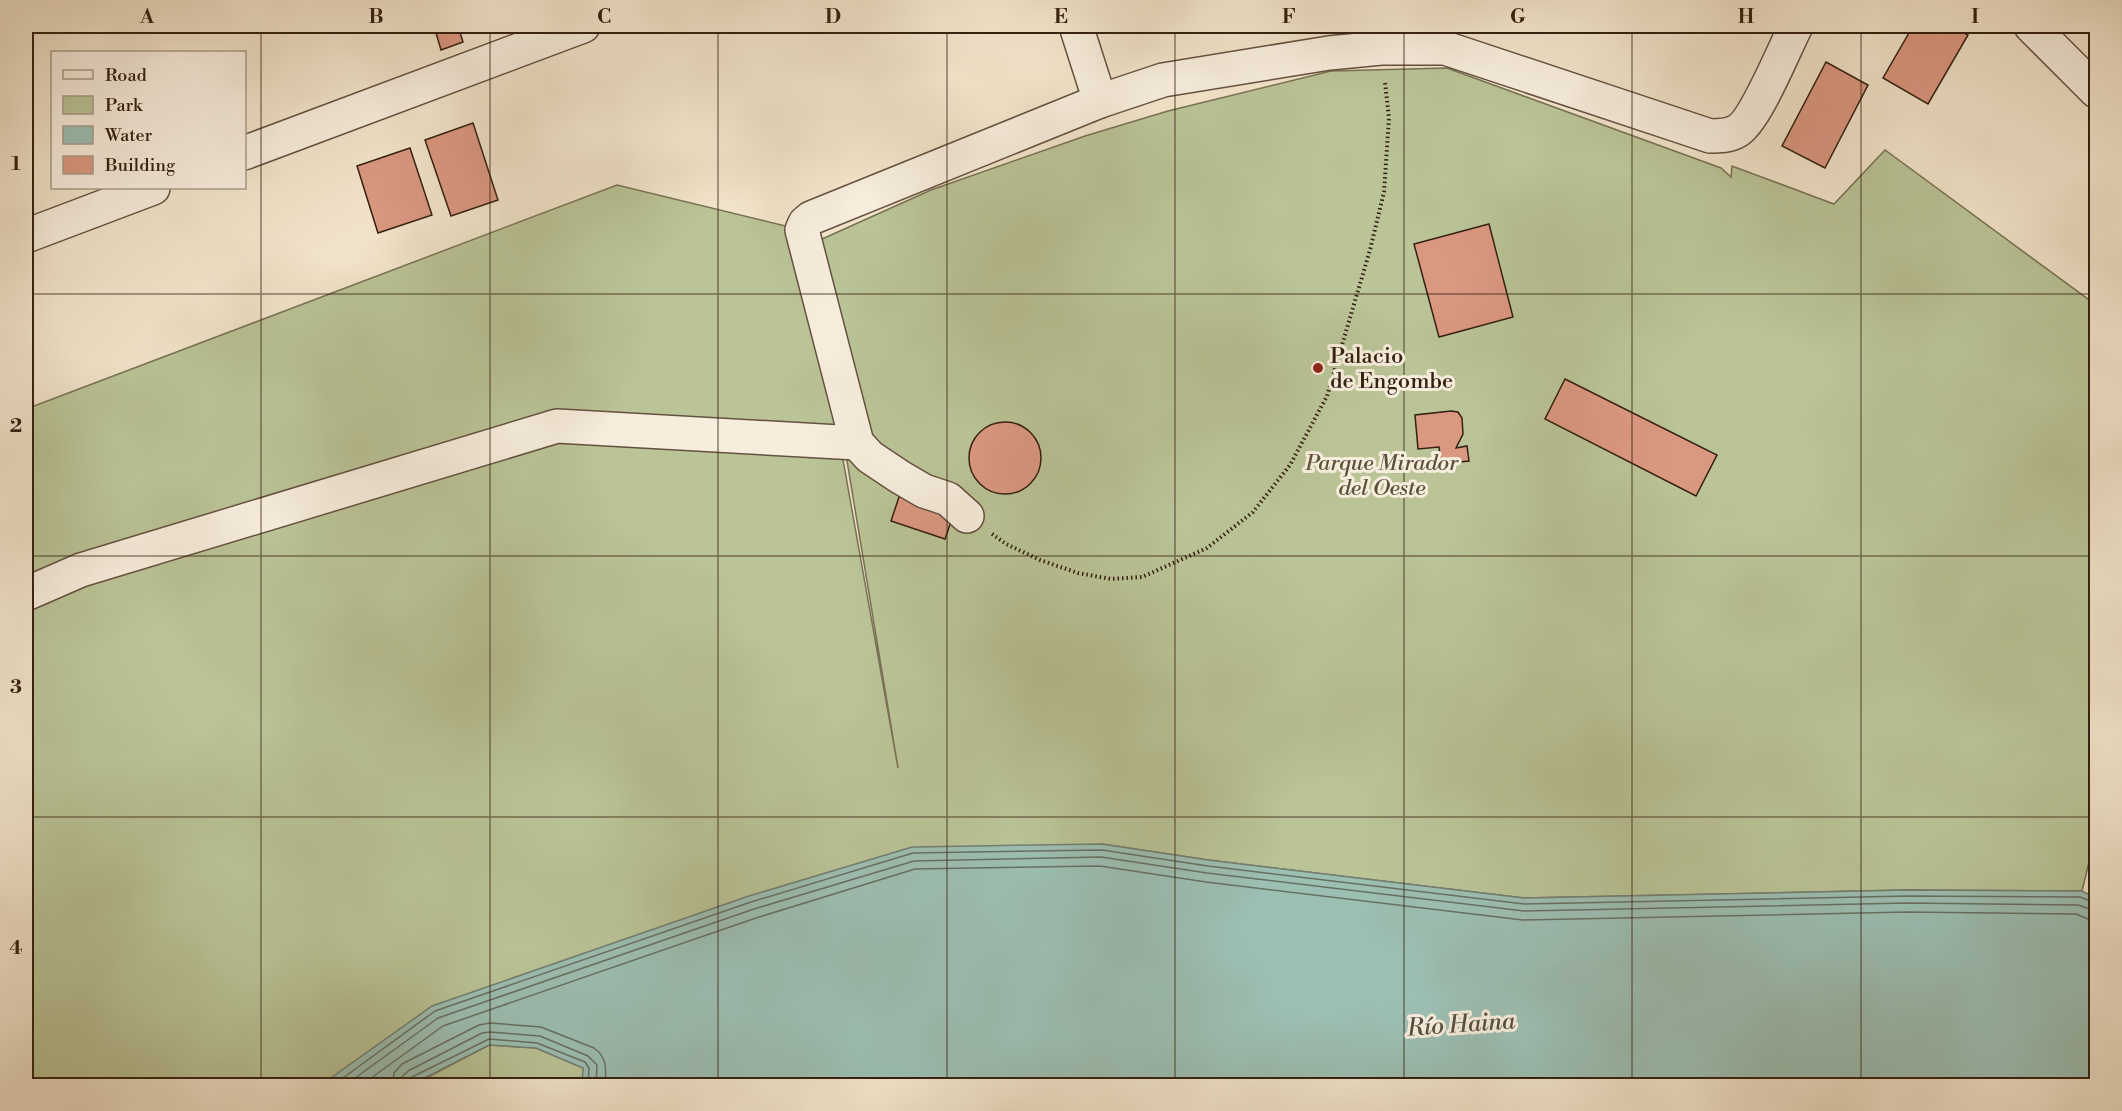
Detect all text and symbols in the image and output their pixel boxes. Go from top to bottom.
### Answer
text: A [139,5,155,30]
text: B [368,5,384,30]
text: C [597,5,611,30]
text: D [825,5,841,30]
text: E [1054,5,1068,30]
text: F [1282,5,1296,30]
text: G [1510,5,1526,30]
text: H [1738,5,1755,30]
text: I [1971,5,1979,30]
legend [51,51,246,189]
text: Road [105,64,148,87]
text: Park [105,94,144,117]
text: Water [104,124,153,147]
text: 1 [11,152,21,177]
text: Building [104,154,176,177]
place label: Palacio de Engombe [1330,343,1453,395]
marker: Palacio de Engombe [1311,361,1325,375]
text: 2 [10,414,22,439]
park label: Parque Mirador del Oeste [1305,450,1459,502]
text: 3 [10,675,22,700]
text: 4 [9,936,23,961]
water label: Río Haina [1405,1006,1517,1044]

